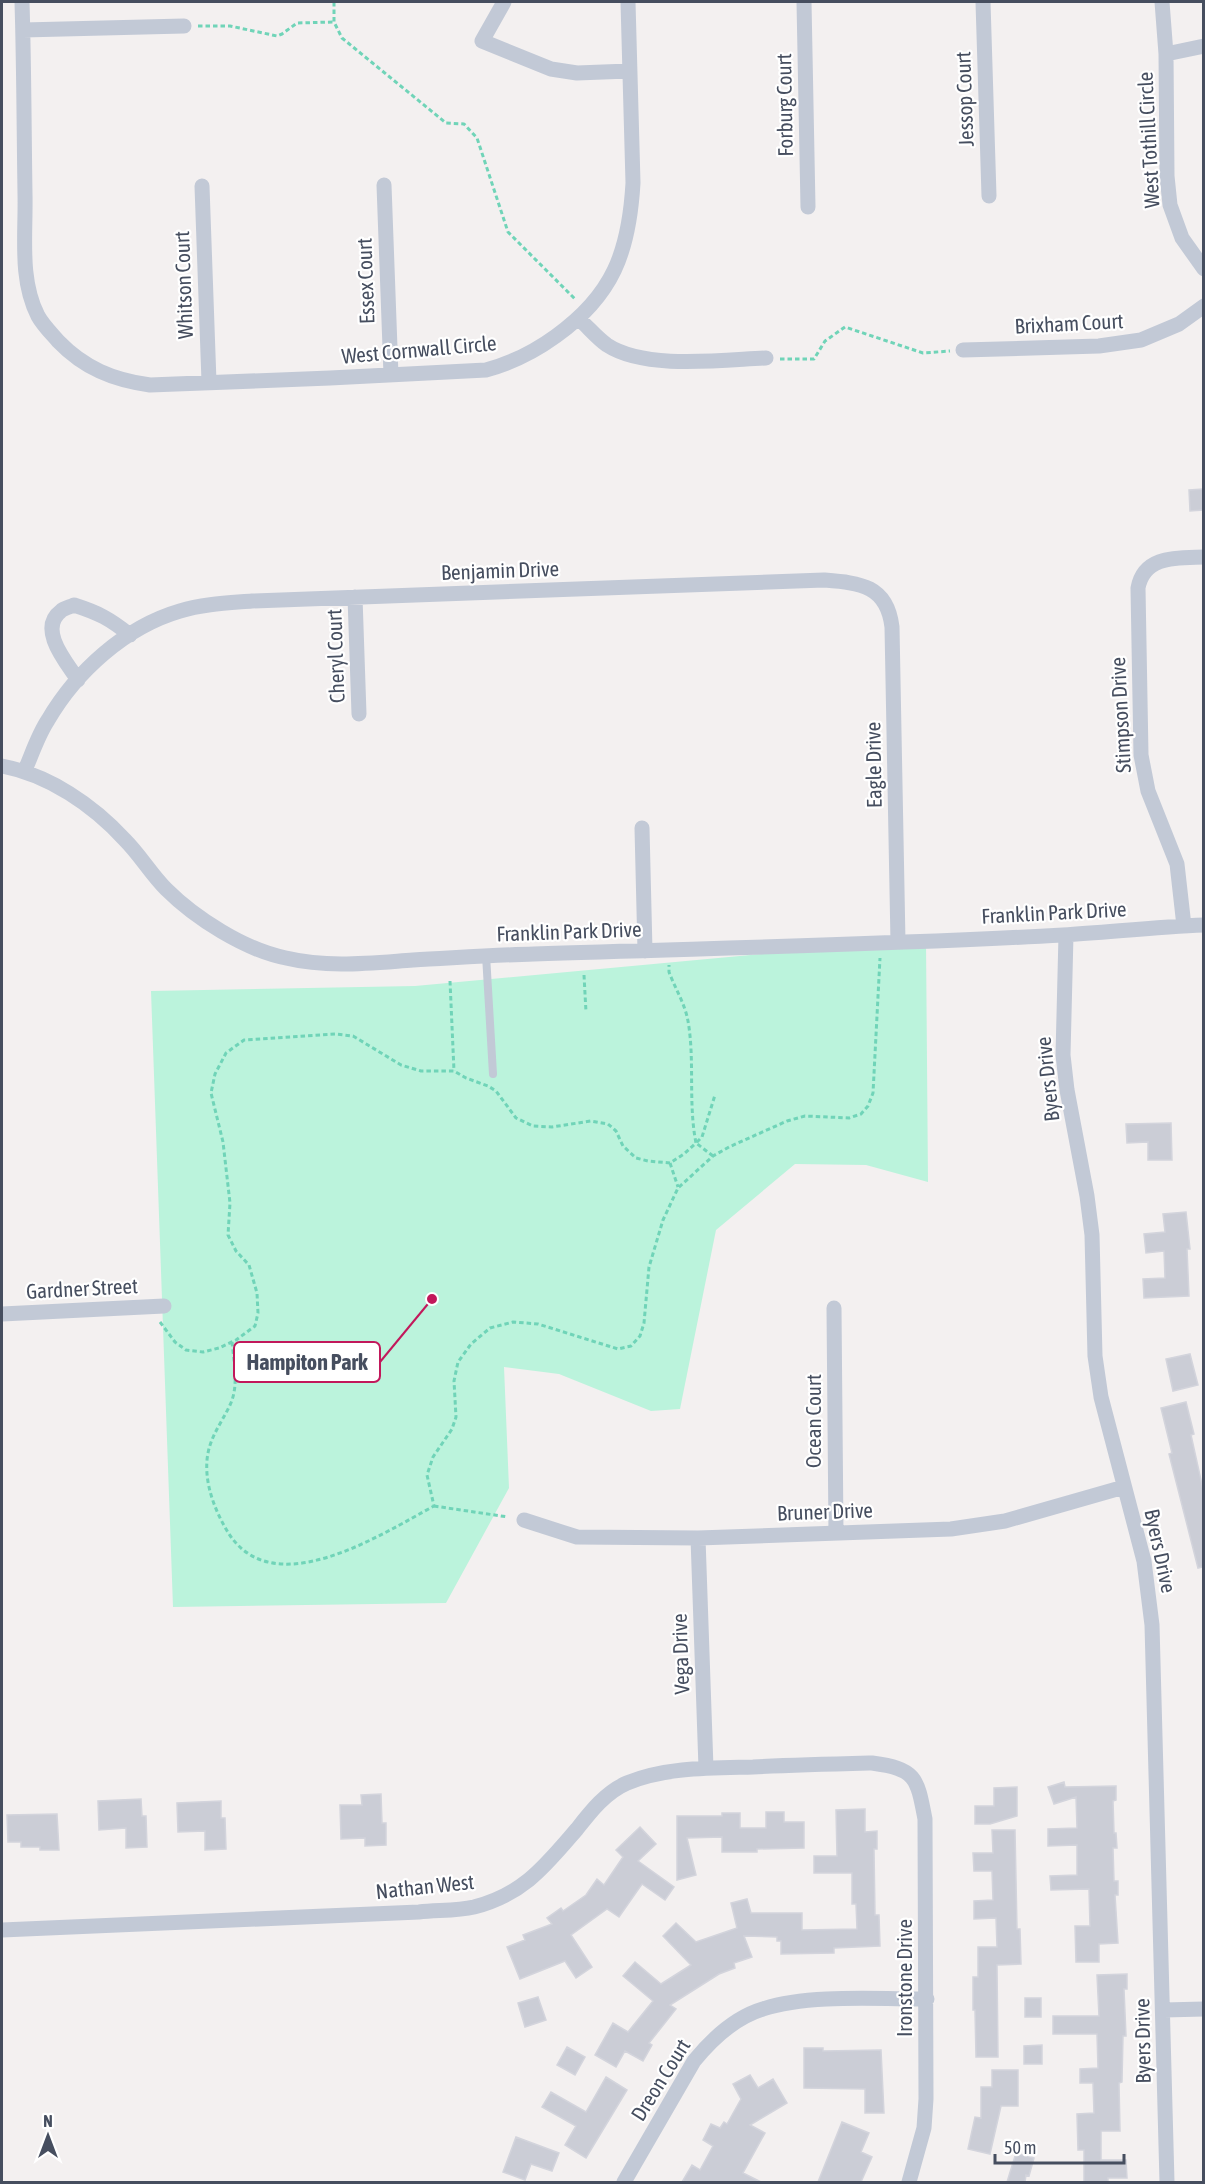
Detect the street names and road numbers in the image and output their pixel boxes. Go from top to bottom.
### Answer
street label: Jessop Court [950,51,978,147]
street label: Forburg Court [771,53,797,157]
street label: West Tothill Circle [1132,71,1164,209]
street label: Whitson Court [169,231,197,339]
street label: Essex Court [352,238,378,324]
street label: Brixham Court [1014,308,1124,338]
street label: West Cornwall Circle [340,330,497,368]
street label: Benjamin Drive [441,556,559,584]
street label: Cheryl Court [321,609,349,703]
street label: Stimpson Drive [1105,657,1135,774]
street label: Eagle Drive [860,722,886,808]
street label: Franklin Park Drive [981,896,1127,928]
street label: Franklin Park Drive [496,916,642,946]
street label: Byers Drive [1031,1035,1063,1123]
street label: Gardner Street [25,1273,138,1303]
street label: Ocean Court [801,1374,825,1468]
street label: Bruner Drive [777,1497,873,1525]
street label: Byers Drive [1140,1507,1182,1595]
street label: Vega Drive [667,1613,693,1695]
street label: Nathan West [375,1869,475,1903]
street label: Ironstone Drive [892,1919,916,2037]
street label: Byers Drive [1129,1998,1155,2084]
street label: Dreon Court [626,2034,695,2125]

